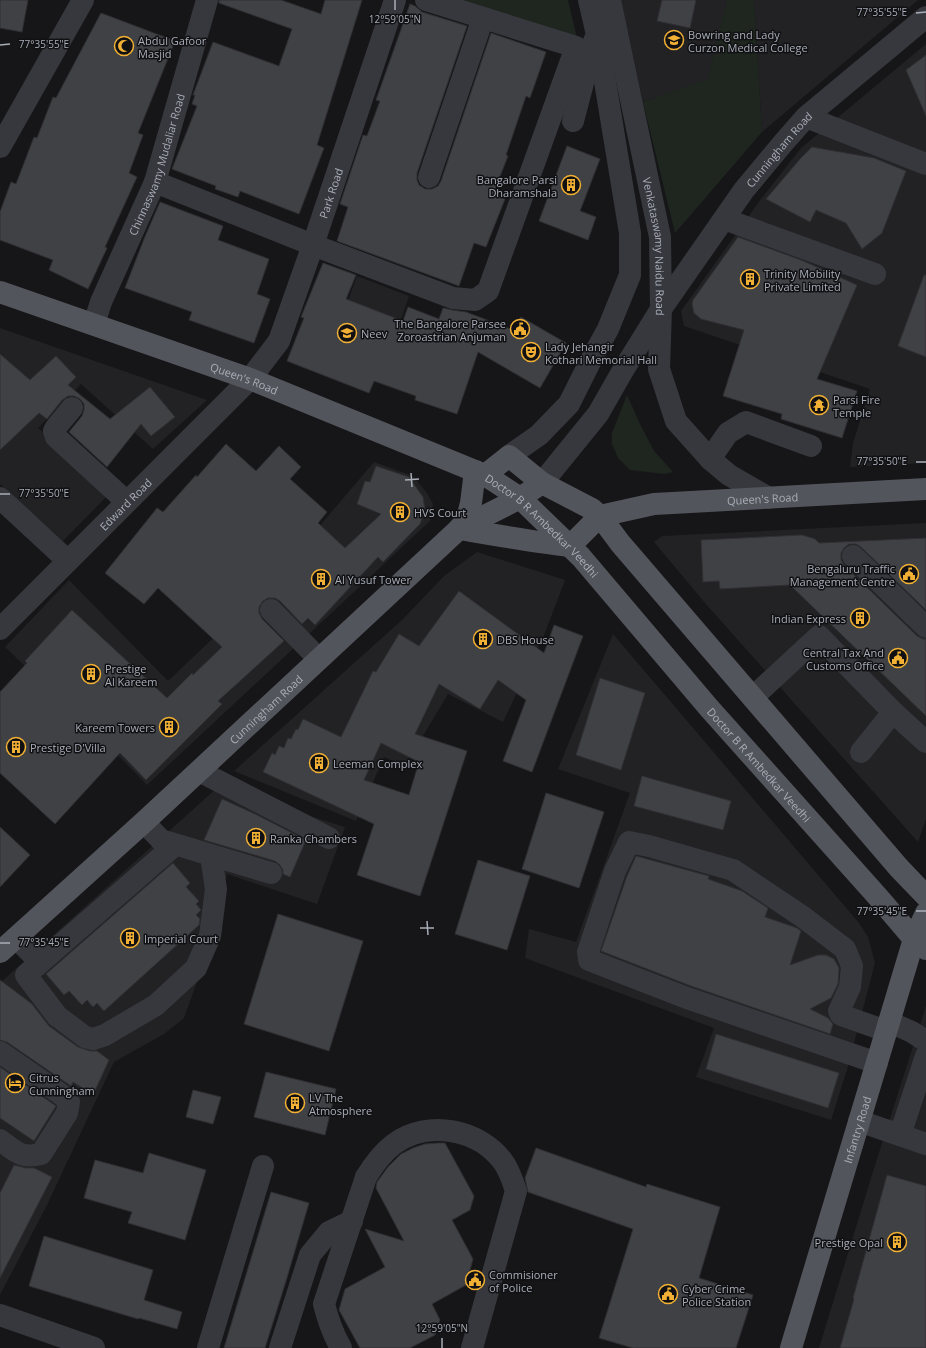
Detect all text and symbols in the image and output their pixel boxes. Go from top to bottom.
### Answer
text: 77°35'55"E [857,5,907,19]
text: 12°59'05"N [369,12,421,26]
place label: Bowring and Lady Curzon Medical College [688,27,808,55]
school or university icon: Bowring and Lady Curzon Medical College [663,29,685,51]
place label: Abdul Gafoor Masjid [138,33,207,61]
mosque icon: Abdul Gafoor Masjid [113,35,135,57]
text: 77°35'55"E [19,37,69,51]
street label: Chinnaswamy Mudaliar Road [125,91,187,237]
street label: Cunningham Road [742,108,815,190]
street label: Park Road [315,166,346,220]
place label: Bangalore Parsi Dharamshala [477,172,557,200]
building icon: Bangalore Parsi Dharamshala [560,174,582,196]
street label: Venkataswamy Naidu Road [640,176,668,316]
place label: Trinity Mobility Private Limited [764,266,841,294]
building icon: Trinity Mobility Private Limited [739,268,761,290]
place label: The Bangalore Parsee Zoroastrian Anjuman [394,316,506,344]
public building icon: The Bangalore Parsee Zoroastrian Anjuman [509,318,531,340]
school or university icon: Neev [336,322,358,344]
place label: Neev [361,326,388,341]
place label: Lady Jehangir Kothari Memorial Hall [545,339,657,367]
theatre icon: Lady Jehangir Kothari Memorial Hall [520,341,542,363]
street label: Queen's Road [209,358,281,397]
place label: Parsi Fire Temple [833,392,880,420]
temple icon: Parsi Fire Temple [808,394,830,416]
text: 77°35'50"E [857,454,907,468]
street label: Doctor B R Ambedkar Veedhi [483,470,602,580]
street label: Edward Road [96,475,154,533]
text: 77°35'50"E [19,486,69,500]
street label: Queen's Road [727,489,799,507]
building icon: HVS Court [389,501,411,523]
place label: HVS Court [414,505,466,520]
place label: Bengaluru Traffic Management Centre [790,561,895,589]
public building icon: Bengaluru Traffic Management Centre [898,563,920,585]
building icon: Al Yusuf Tower [310,568,332,590]
place label: Al Yusuf Tower [335,572,411,587]
building icon: Indian Express [849,607,871,629]
place label: Indian Express [771,611,846,626]
building icon: DBS House [472,628,494,650]
place label: DBS House [497,632,554,647]
place label: Central Tax And Customs Office [803,645,884,673]
public building icon: Central Tax And Customs Office [887,647,909,669]
place label: Prestige Al Kareem [105,661,157,689]
building icon: Prestige Al Kareem [80,663,102,685]
street label: Cunningham Road [226,671,305,747]
street label: Doctor B R Ambedkar Veedhi [704,704,815,825]
building icon: Kareem Towers [158,716,180,738]
place label: Kareem Towers [75,720,155,735]
building icon: Prestige D'Villa [5,736,27,758]
place label: Prestige D'Villa [30,740,106,755]
building icon: Leeman Complex [308,752,330,774]
place label: Leeman Complex [333,756,422,771]
building icon: Ranka Chambers [245,827,267,849]
place label: Ranka Chambers [270,831,357,846]
text: 77°35'45"E [857,904,907,918]
building icon: Imperial Court [119,927,141,949]
place label: Imperial Court [144,931,218,946]
text: 77°35'45"E [19,935,69,949]
place label: Citrus Cunningham [29,1070,95,1098]
hotel icon: Citrus Cunningham [4,1072,26,1094]
place label: LV The Atmosphere [309,1090,372,1118]
building icon: LV The Atmosphere [284,1092,306,1114]
street label: Infantry Road [839,1094,874,1165]
building icon: Prestige Opal [886,1231,908,1253]
place label: Prestige Opal [815,1235,883,1250]
place label: Commisioner of Police [489,1267,558,1295]
public building icon: Commisioner of Police [464,1269,486,1291]
place label: Cyber Crime Police Station [682,1281,751,1309]
public building icon: Cyber Crime Police Station [657,1283,679,1305]
text: 12°59'05"N [416,1321,468,1335]

